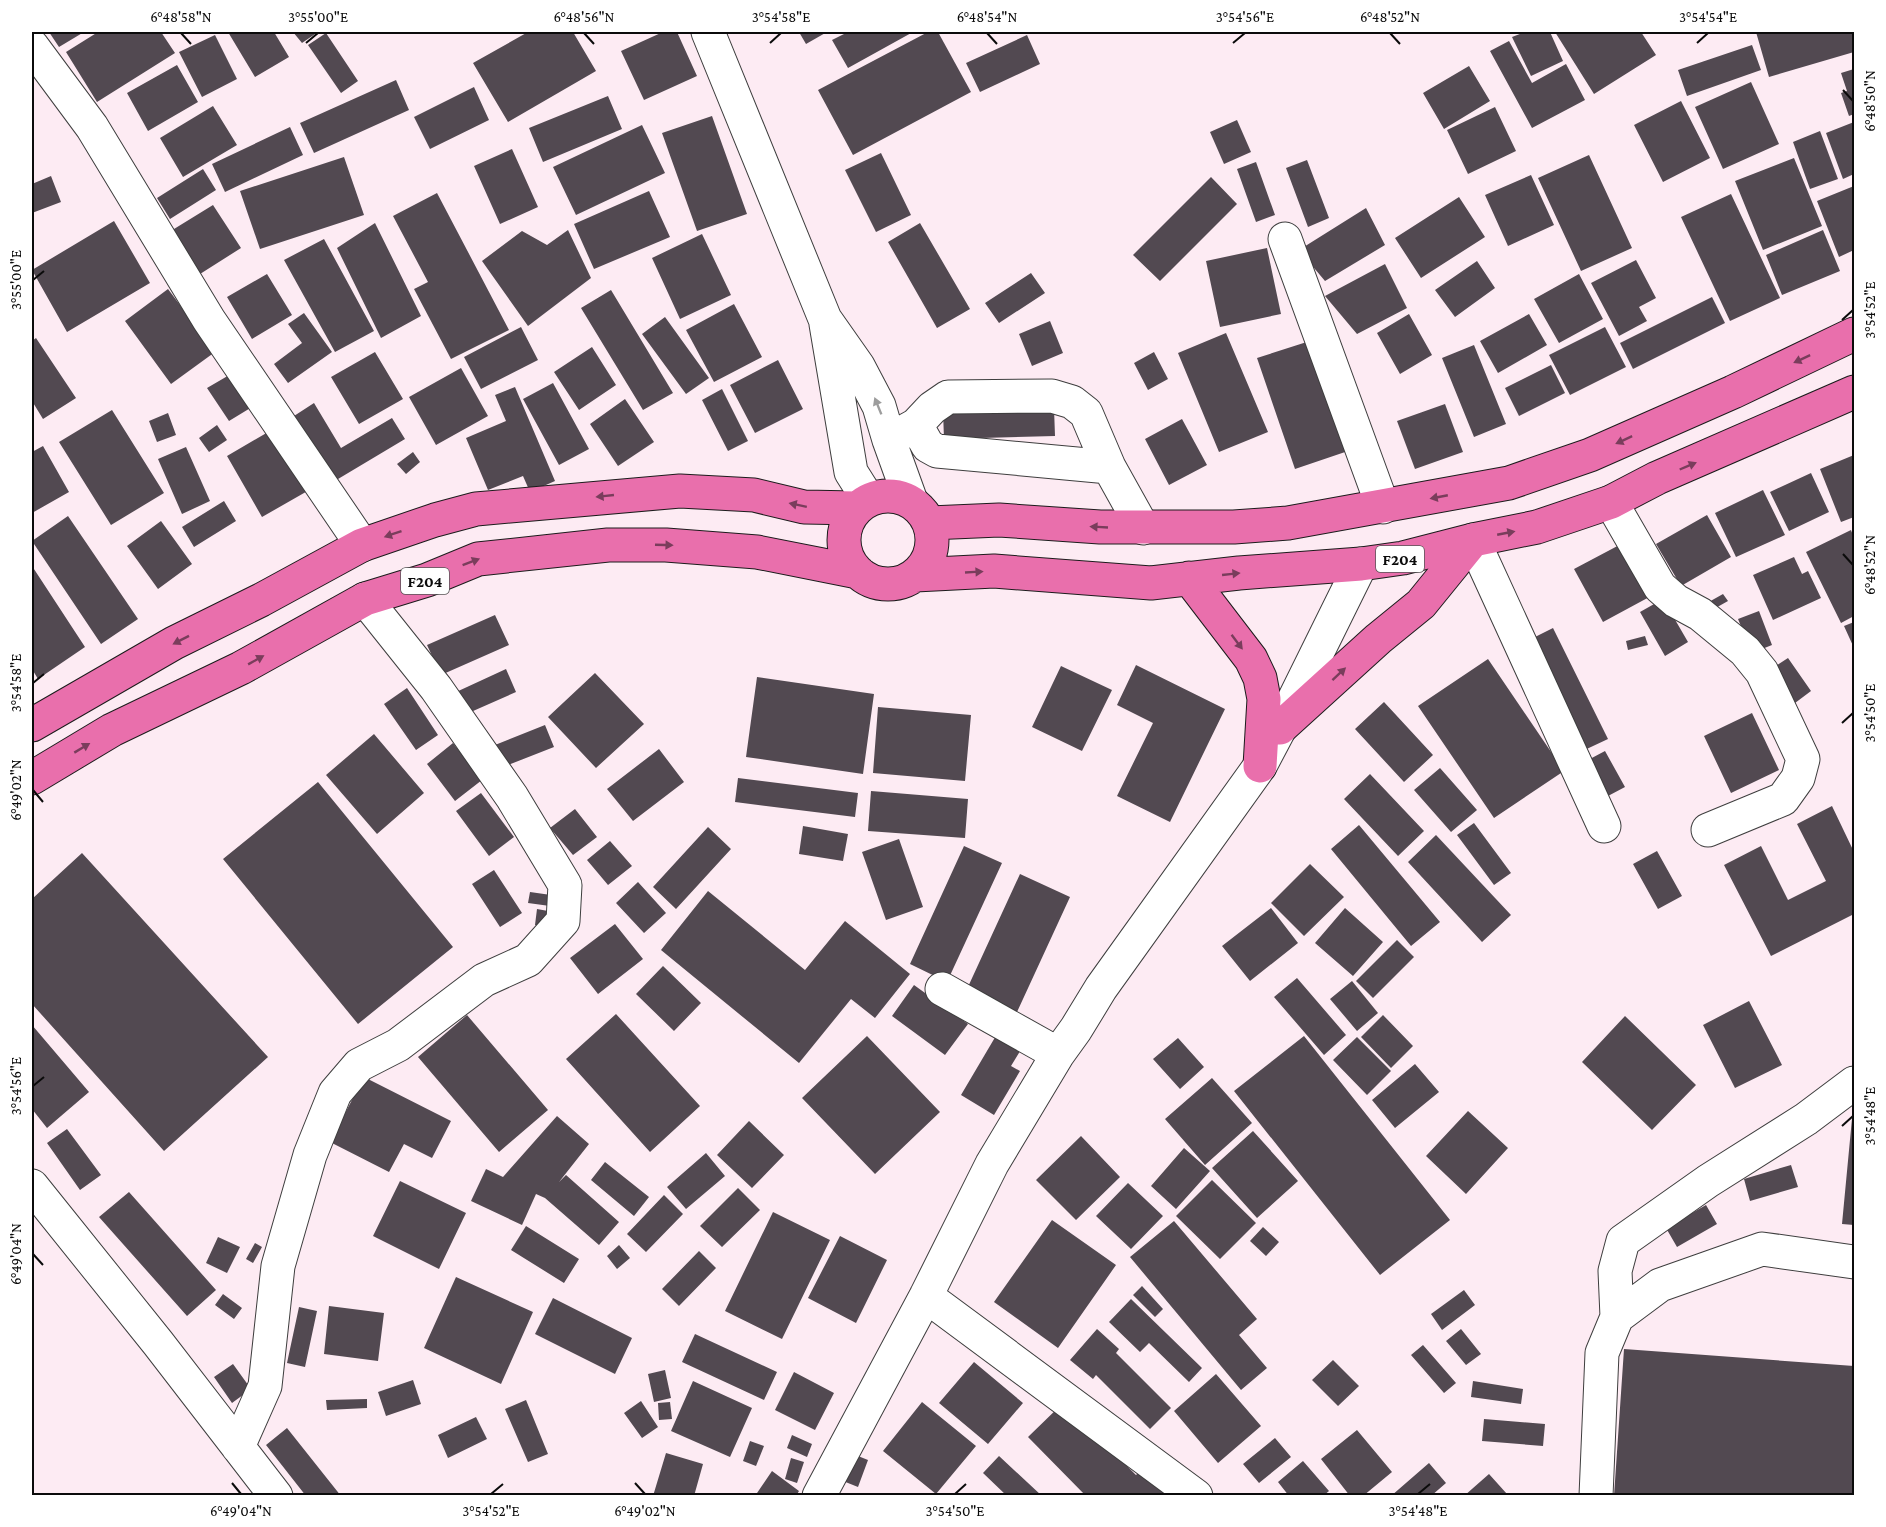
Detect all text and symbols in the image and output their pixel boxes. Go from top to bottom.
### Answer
text: 6°48'58"N [150,9,212,25]
text: 3°55'00"E [288,9,348,25]
text: 6°48'56"N [554,9,615,25]
text: 3°54'58"E [752,9,810,25]
text: 6°48'54"N [957,9,1017,25]
text: 3°54'56"E [1216,9,1274,25]
text: 6°48'52"N [1360,9,1420,25]
text: 3°54'54"E [1679,9,1737,25]
text: 6°48'50"N [1862,70,1878,132]
text: 3°55'00"E [8,250,24,310]
text: 3°54'52"E [1862,281,1878,339]
one-way arrow [1793,355,1810,364]
one-way arrow [873,397,883,415]
one-way arrow [1615,435,1633,445]
one-way arrow [1679,461,1697,470]
one-way arrow [595,492,614,501]
one-way arrow [1429,493,1448,502]
one-way arrow [788,500,807,509]
one-way arrow [1089,522,1108,531]
one-way arrow [1496,528,1515,537]
one-way arrow [384,530,402,540]
text: 6°48'52"N [1862,535,1878,595]
one-way arrow [655,540,674,550]
road number: F204 [1376,546,1424,572]
one-way arrow [462,557,480,567]
road number: F204 [401,568,449,594]
one-way arrow [964,568,983,577]
one-way arrow [1221,569,1240,579]
one-way arrow [1231,634,1243,649]
one-way arrow [173,635,190,644]
text: 3°54'58"E [8,654,24,712]
one-way arrow [248,655,265,665]
one-way arrow [1332,668,1346,682]
text: 3°54'50"E [1862,683,1878,743]
one-way arrow [74,742,90,753]
text: 6°49'02"N [8,759,24,821]
text: 3°54'56"E [8,1057,24,1115]
text: 3°54'48"E [1862,1087,1878,1145]
text: 6°49'04"N [8,1223,24,1285]
text: 6°49'04"N [210,1503,272,1519]
text: 3°54'52"E [462,1503,520,1519]
text: 6°49'02"N [614,1503,676,1519]
text: 3°54'50"E [925,1503,985,1519]
text: 3°54'48"E [1389,1503,1447,1519]

